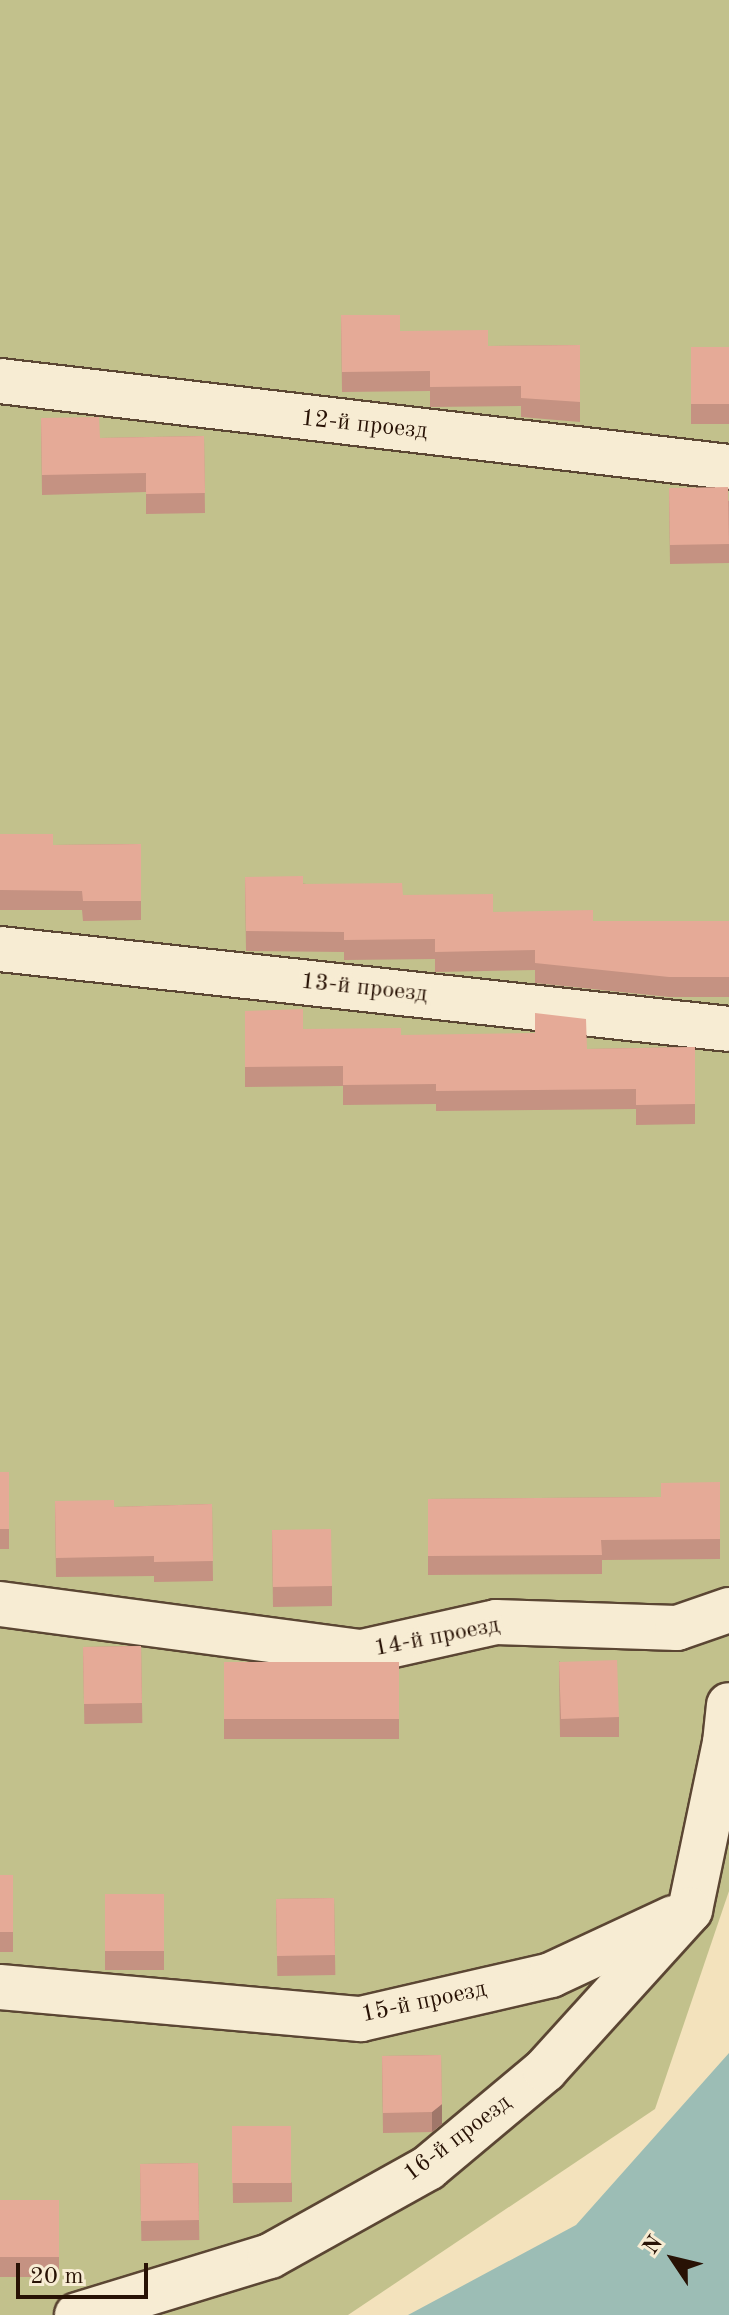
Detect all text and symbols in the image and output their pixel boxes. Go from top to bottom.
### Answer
street label: 12-й проезд [299,405,429,447]
street label: 13-й проезд [299,968,429,1010]
street label: 14-й проезд [372,1612,502,1664]
street label: 15-й проезд [359,1976,489,2030]
street label: 16-й проезд [399,2089,517,2189]
north arrow [633,2219,713,2299]
text: N [640,2232,667,2258]
scale bar [20,2247,152,2297]
text: 20 m [30,2265,84,2289]

